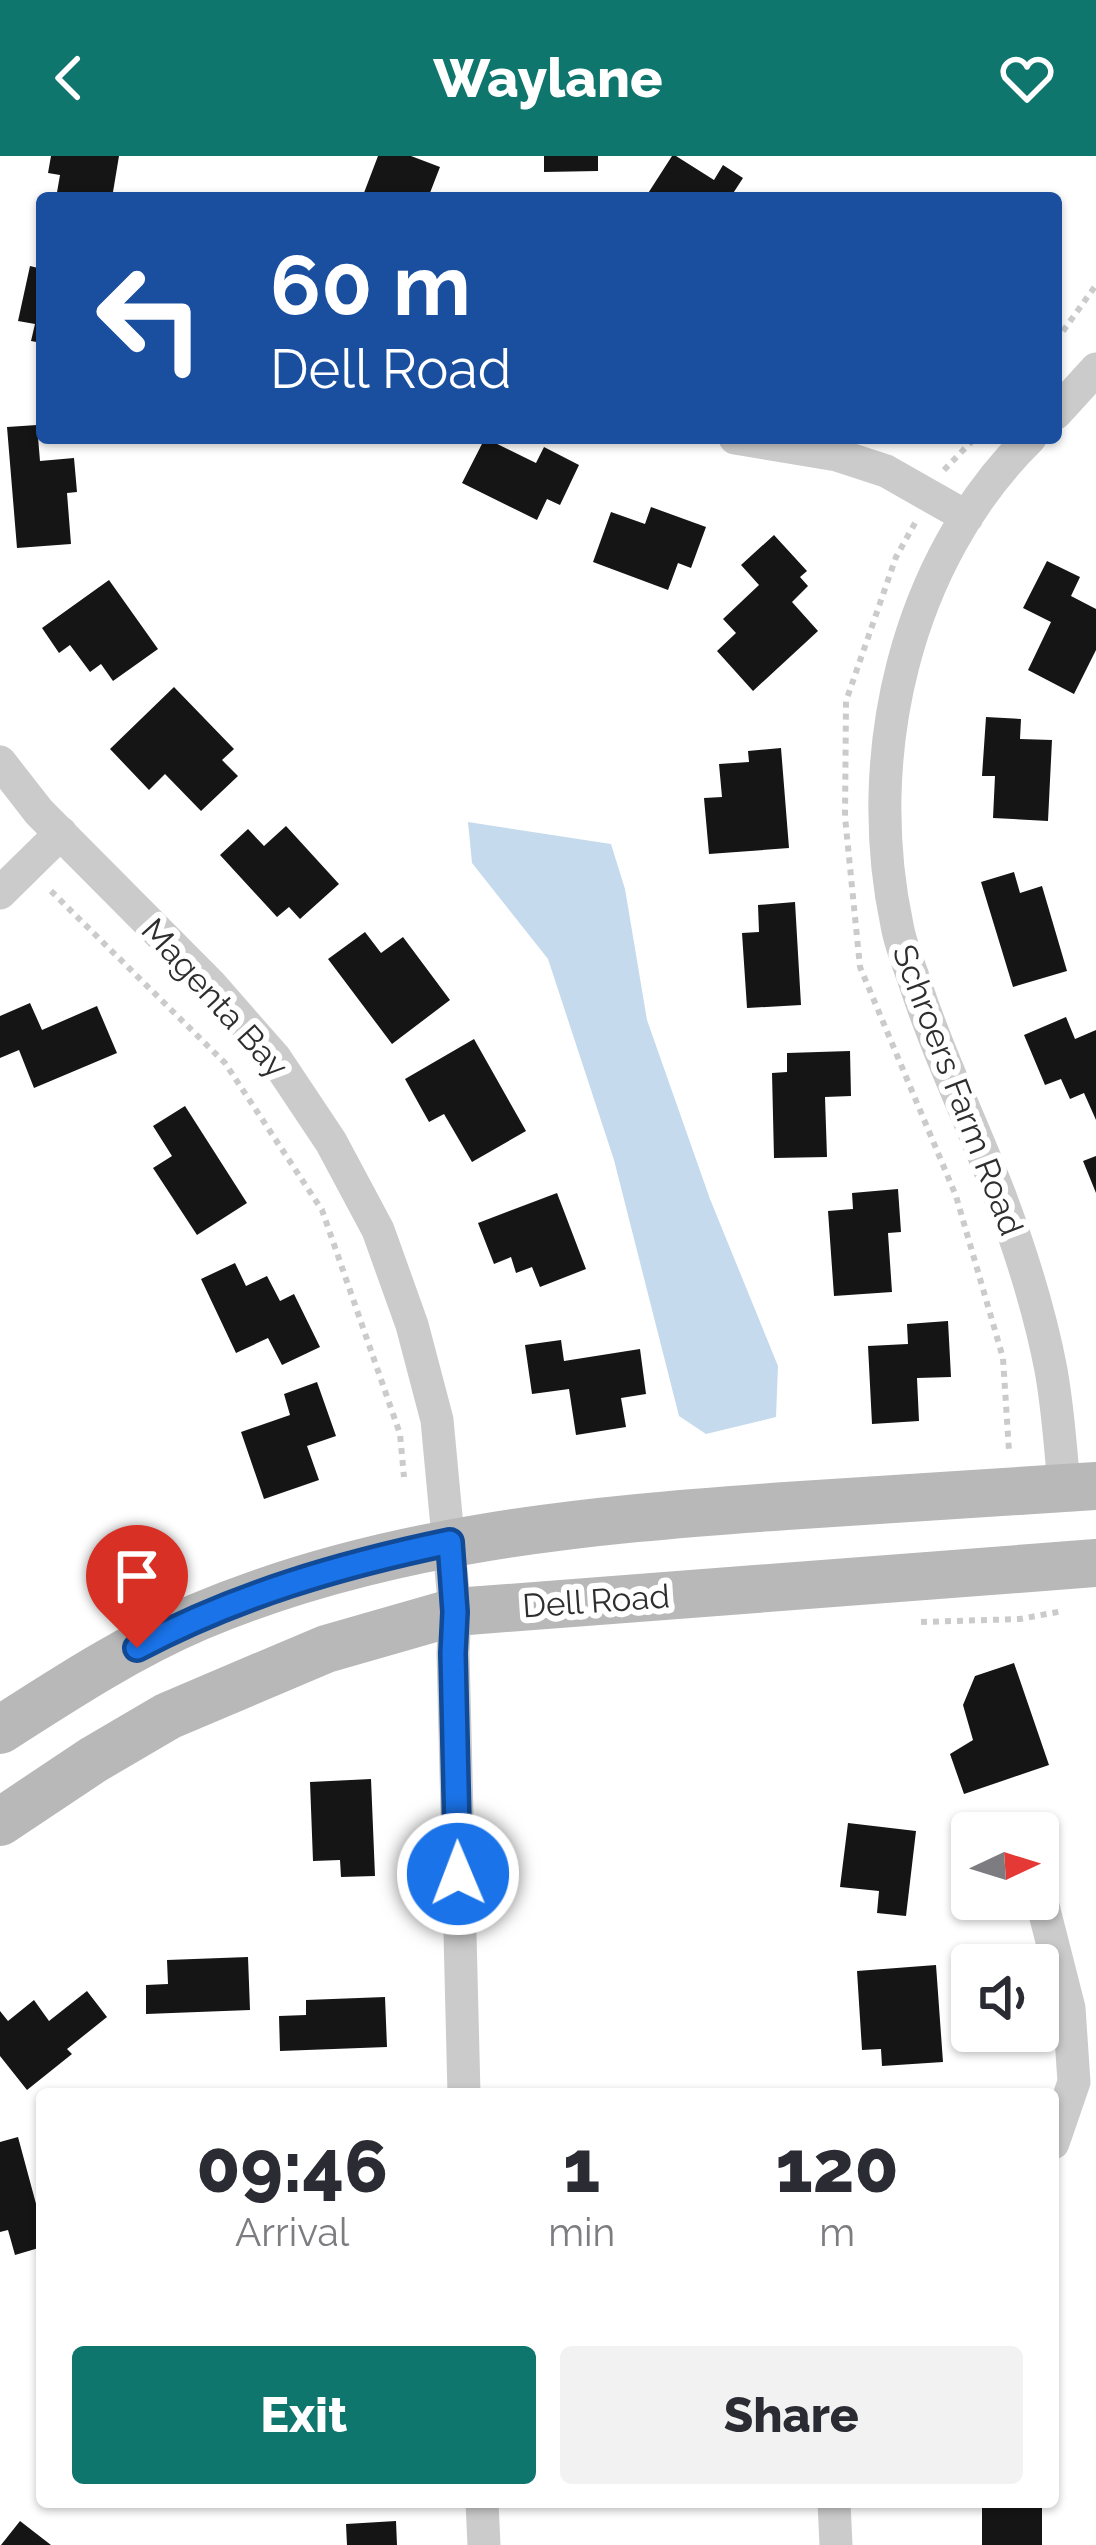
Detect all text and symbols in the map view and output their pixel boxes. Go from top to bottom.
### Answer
icon: back [36,45,102,111]
icon: heart [994,45,1060,111]
text: Waylane [433,46,663,110]
text: 60 m [270,236,471,335]
icon: left [72,240,228,396]
text: Dell Road [270,337,511,401]
street label: Magenta Bay [133,910,297,1086]
street label: Schroers Farm Road [885,939,1031,1241]
pin [86,1525,188,1648]
icon: arrive [104,1543,170,1609]
street label: Dell Road [521,1576,671,1626]
position arrow [395,1811,521,1937]
north arrow [951,1812,1059,1920]
map controls [951,1812,1059,2052]
button: sound [951,1944,1059,2052]
text: 09:46 [196,2124,388,2209]
text: 1 [563,2124,600,2209]
text: 120 [776,2124,899,2209]
text: Arrival [235,2209,349,2255]
text: min [548,2209,615,2255]
text: m [819,2209,855,2255]
button: Exit [72,2346,536,2484]
button: Share [560,2346,1023,2484]

